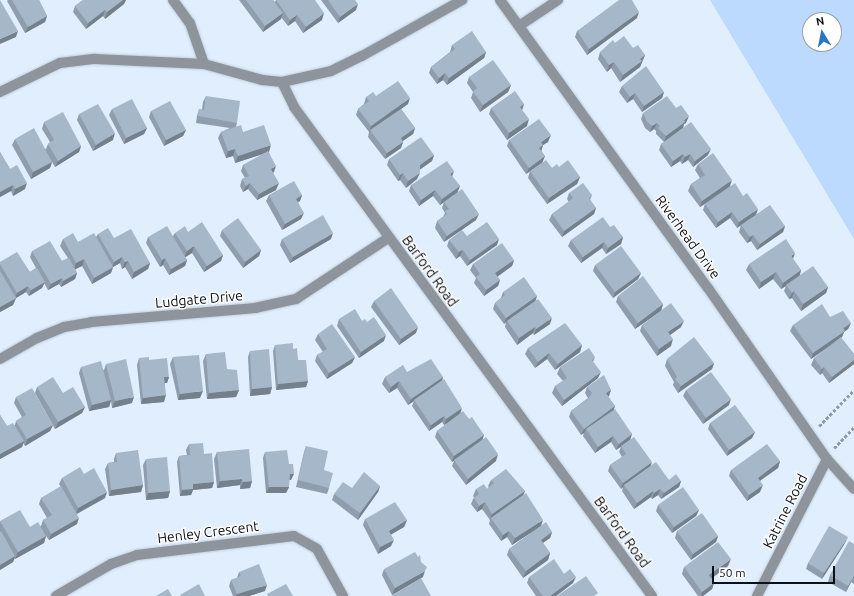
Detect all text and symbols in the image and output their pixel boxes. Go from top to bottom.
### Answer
north arrow [802,12,842,52]
text: N [815,15,825,28]
street label: Riverhead Drive [652,192,724,282]
street label: Barford Road [399,232,461,310]
street label: Ludgate Drive [154,287,244,311]
street label: Katrine Road [759,471,811,551]
street label: Barford Road [591,493,653,571]
street label: Henley Crescent [156,517,260,547]
scale bar [714,558,837,584]
text: 50 m [719,566,746,579]

